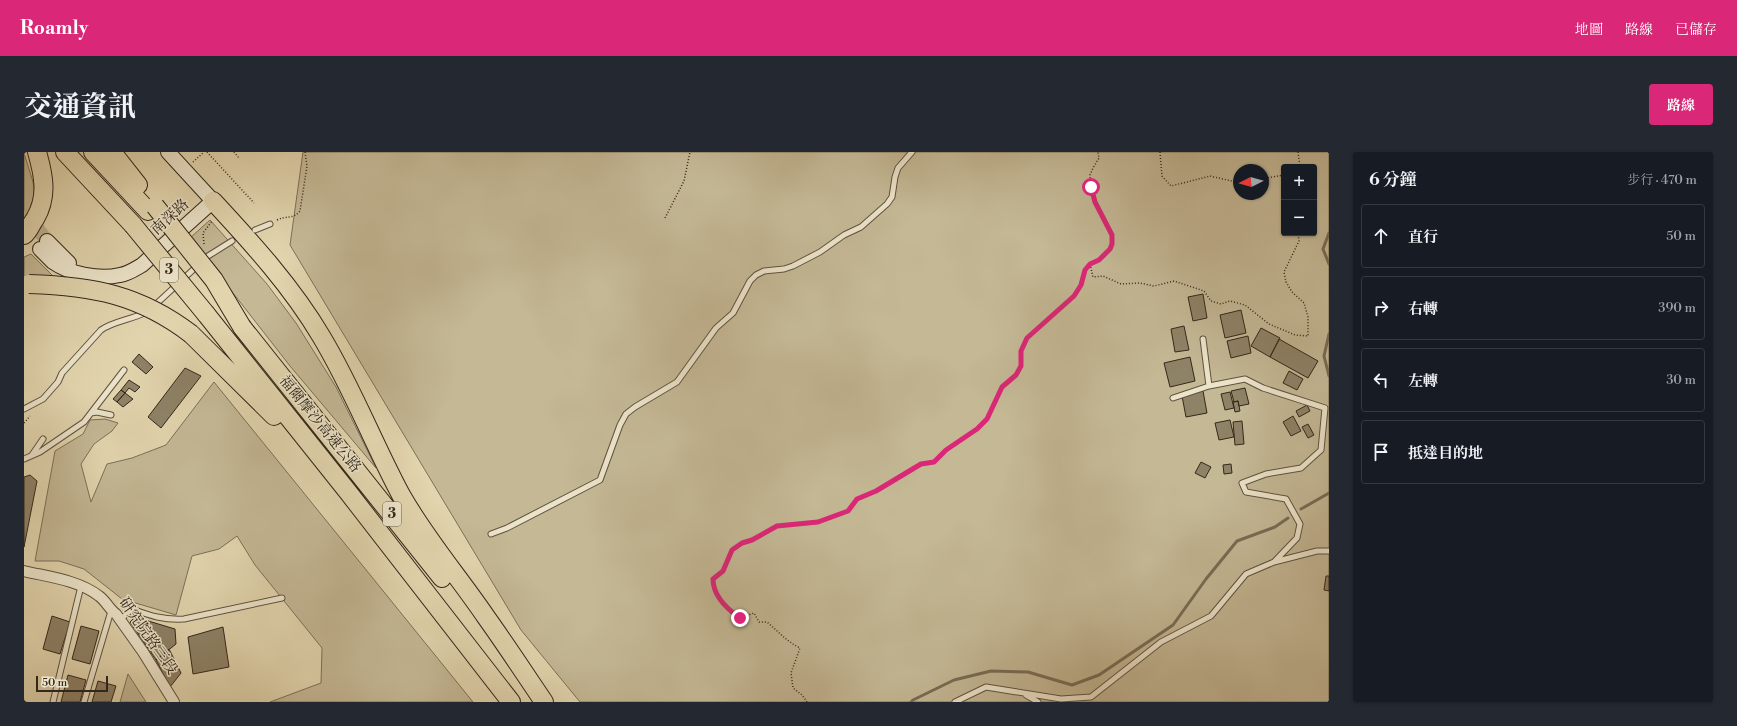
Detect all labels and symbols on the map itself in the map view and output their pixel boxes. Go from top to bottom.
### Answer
north arrow [1233,164,1269,200]
route start [1082,178,1100,196]
street label: 南深路 [147,195,193,239]
road number: 3 [160,258,178,282]
street label: 福爾摩沙高速公路 [275,371,365,477]
road number: 3 [383,502,401,526]
street label: 研究院路三段 [114,594,182,678]
route end [731,609,749,627]
scale bar [36,674,108,693]

